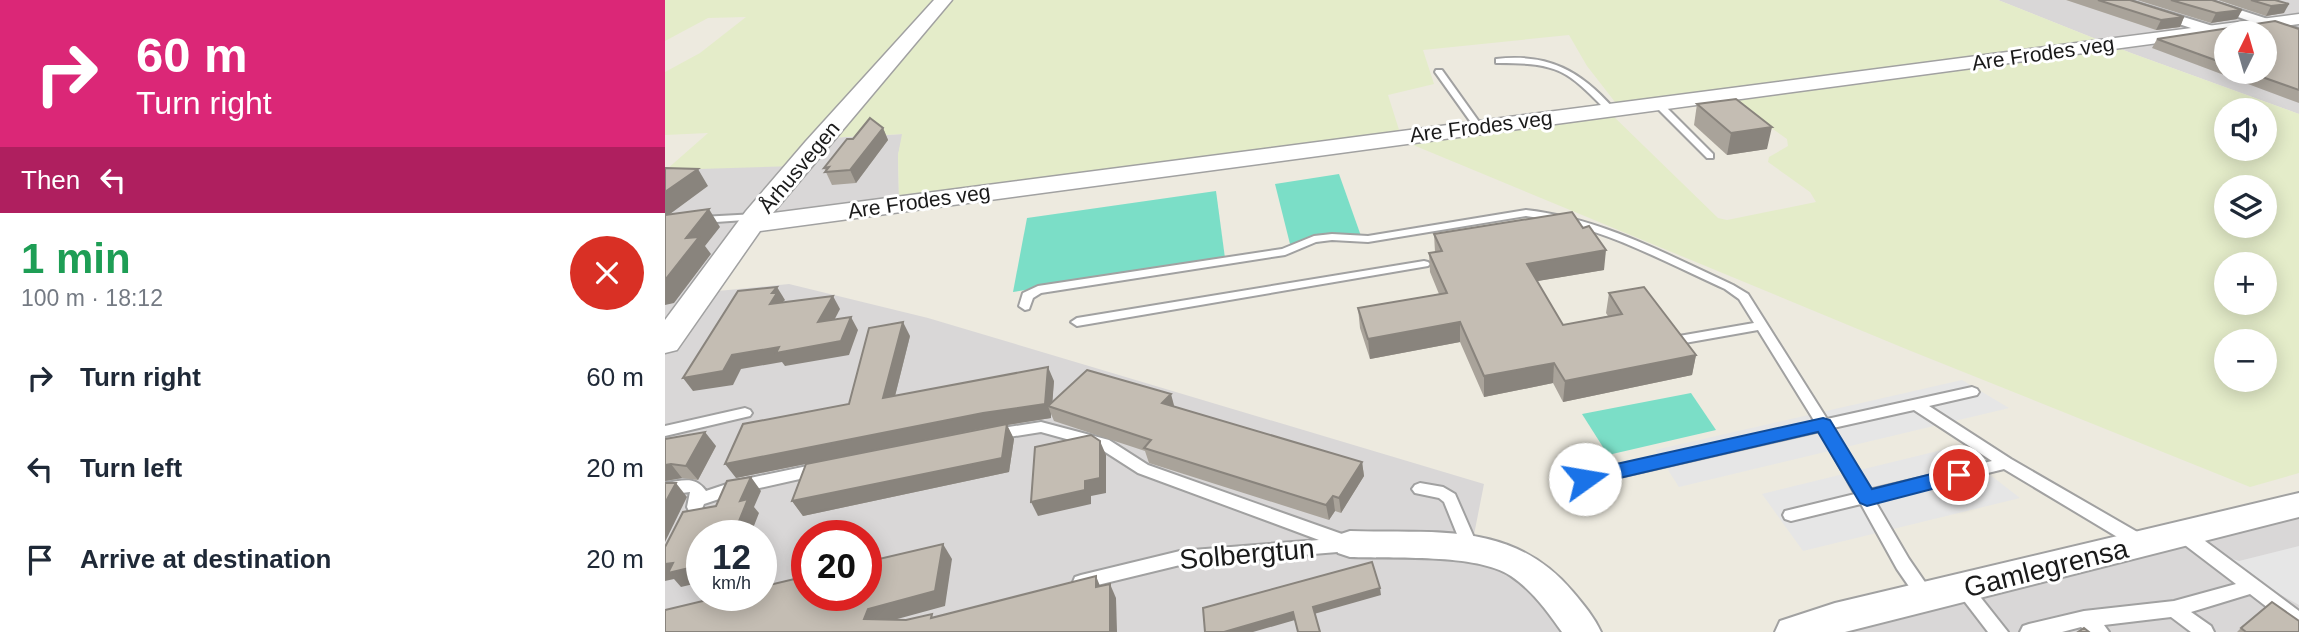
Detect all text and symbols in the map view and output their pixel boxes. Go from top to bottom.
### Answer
north arrow [2214,21,2277,84]
map controls [2214,21,2277,392]
icon: right [21,28,112,119]
text: 60 m [136,28,248,82]
street label: Are Frodes veg [1970,32,2116,74]
text: Turn right [136,85,272,121]
button: sound [2214,98,2277,161]
street label: Are Frodes veg [1408,106,1554,146]
street label: Århusvegen [754,117,844,217]
icon: left [94,161,132,199]
text: Then [21,165,80,195]
button: layers [2214,175,2277,238]
street label: Are Frodes veg [846,180,992,222]
text: 1 min [21,235,131,282]
button: close [570,236,644,310]
button: + [2214,252,2277,315]
text: 100 m · 18:12 [21,285,163,311]
button: − [2214,329,2277,392]
icon: right [21,359,59,397]
text: Turn right [80,362,201,392]
text: 60 m [586,362,644,392]
position arrow [1548,442,1622,516]
pin [1929,445,1989,505]
icon: left [21,450,59,488]
text: Turn left [80,453,182,483]
text: 20 m [586,453,644,483]
icon: arrive [1940,456,1978,494]
speed limit sign: 20 [791,520,882,611]
street label: Solbergtun [1178,533,1316,575]
street label: Gamlegrensa [1961,533,2132,603]
text: 12 [712,537,751,576]
icon: arrive [21,541,59,579]
text: Arrive at destination [80,544,331,574]
text: 20 m [586,544,644,574]
text: km/h [712,573,751,593]

